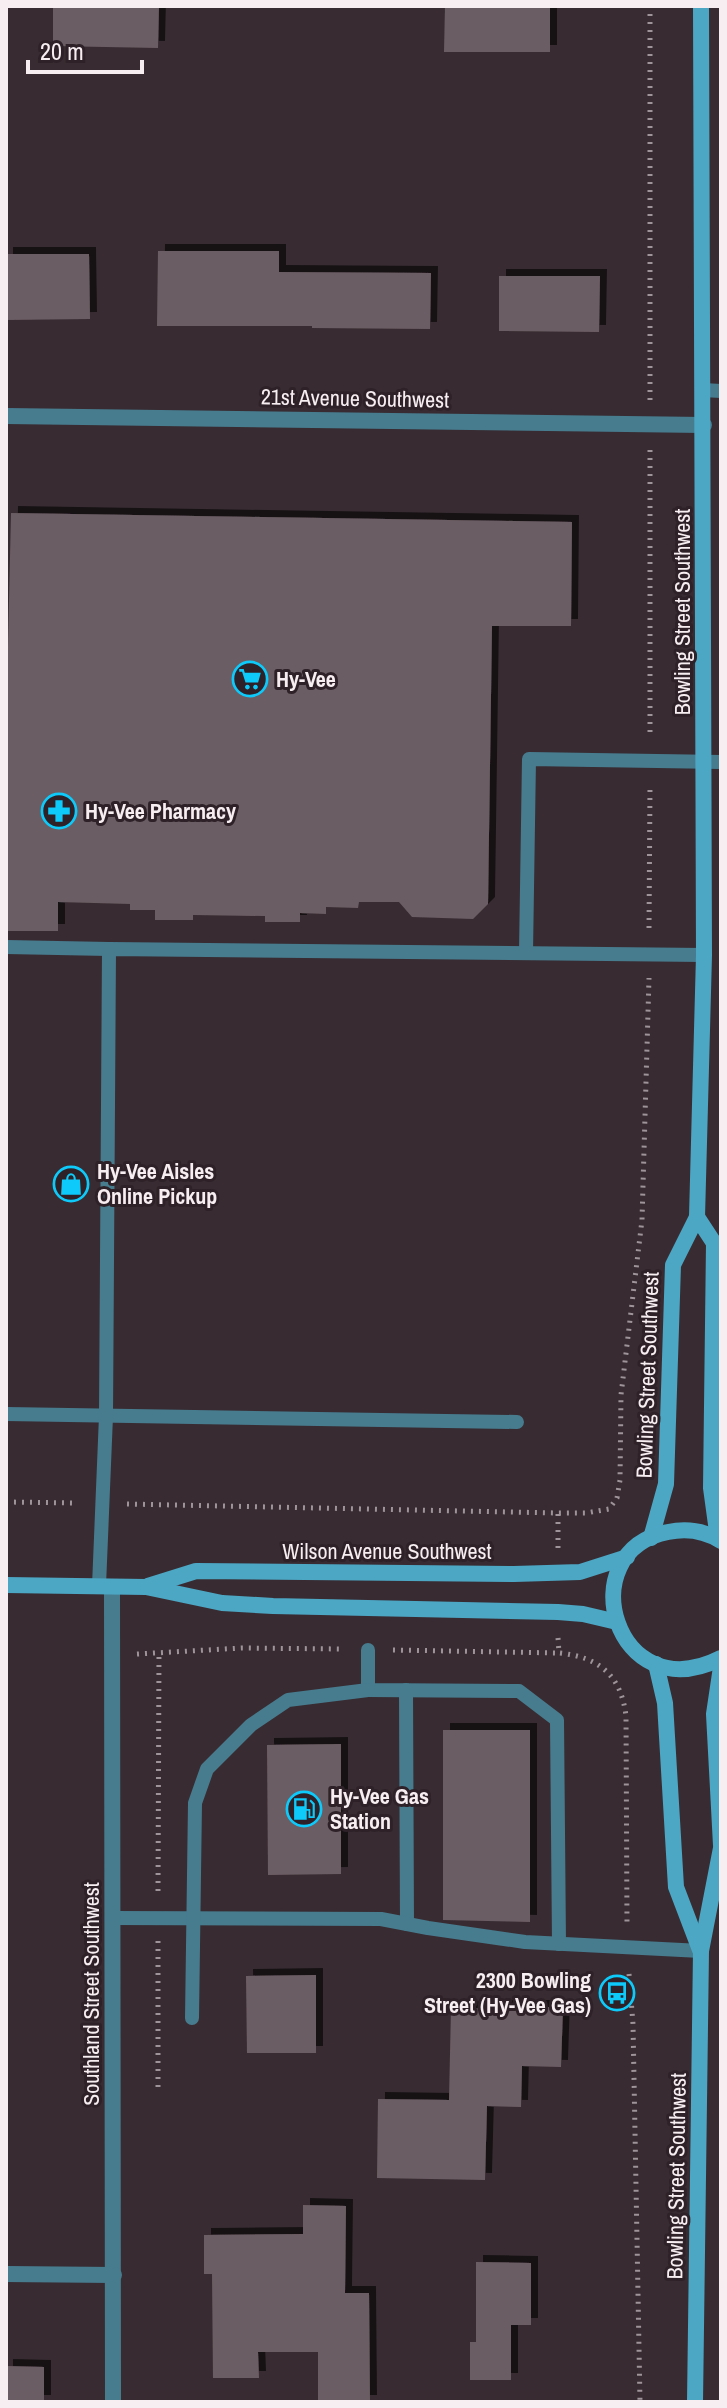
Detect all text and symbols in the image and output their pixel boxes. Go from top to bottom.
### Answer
scale bar [28,24,142,74]
text: 20 m [40,35,84,67]
street label: 21st Avenue Southwest [261,381,449,415]
street label: Bowling Street Southwest [667,509,697,715]
supermarket icon: Hy-Vee [231,660,269,698]
place label: Hy-Vee [276,664,336,694]
pharmacy icon: Hy-Vee Pharmacy [40,792,78,830]
place label: Hy-Vee Pharmacy [85,796,236,826]
place label: Hy-Vee Aisles Online Pickup [97,1156,217,1211]
shop icon: Hy-Vee Aisles Online Pickup [52,1165,90,1203]
street label: Bowling Street Southwest [628,1271,666,1479]
street label: Wilson Avenue Southwest [282,1536,492,1566]
place label: Hy-Vee Gas Station [330,1781,429,1836]
fuel station icon: Hy-Vee Gas Station [285,1790,323,1828]
street label: Southland Street Southwest [76,1882,106,2106]
place label: 2300 Bowling Street (Hy-Vee Gas) [424,1965,591,2020]
bus stop icon: 2300 Bowling Street (Hy-Vee Gas) [598,1974,636,2012]
street label: Bowling Street Southwest [659,2072,693,2280]

